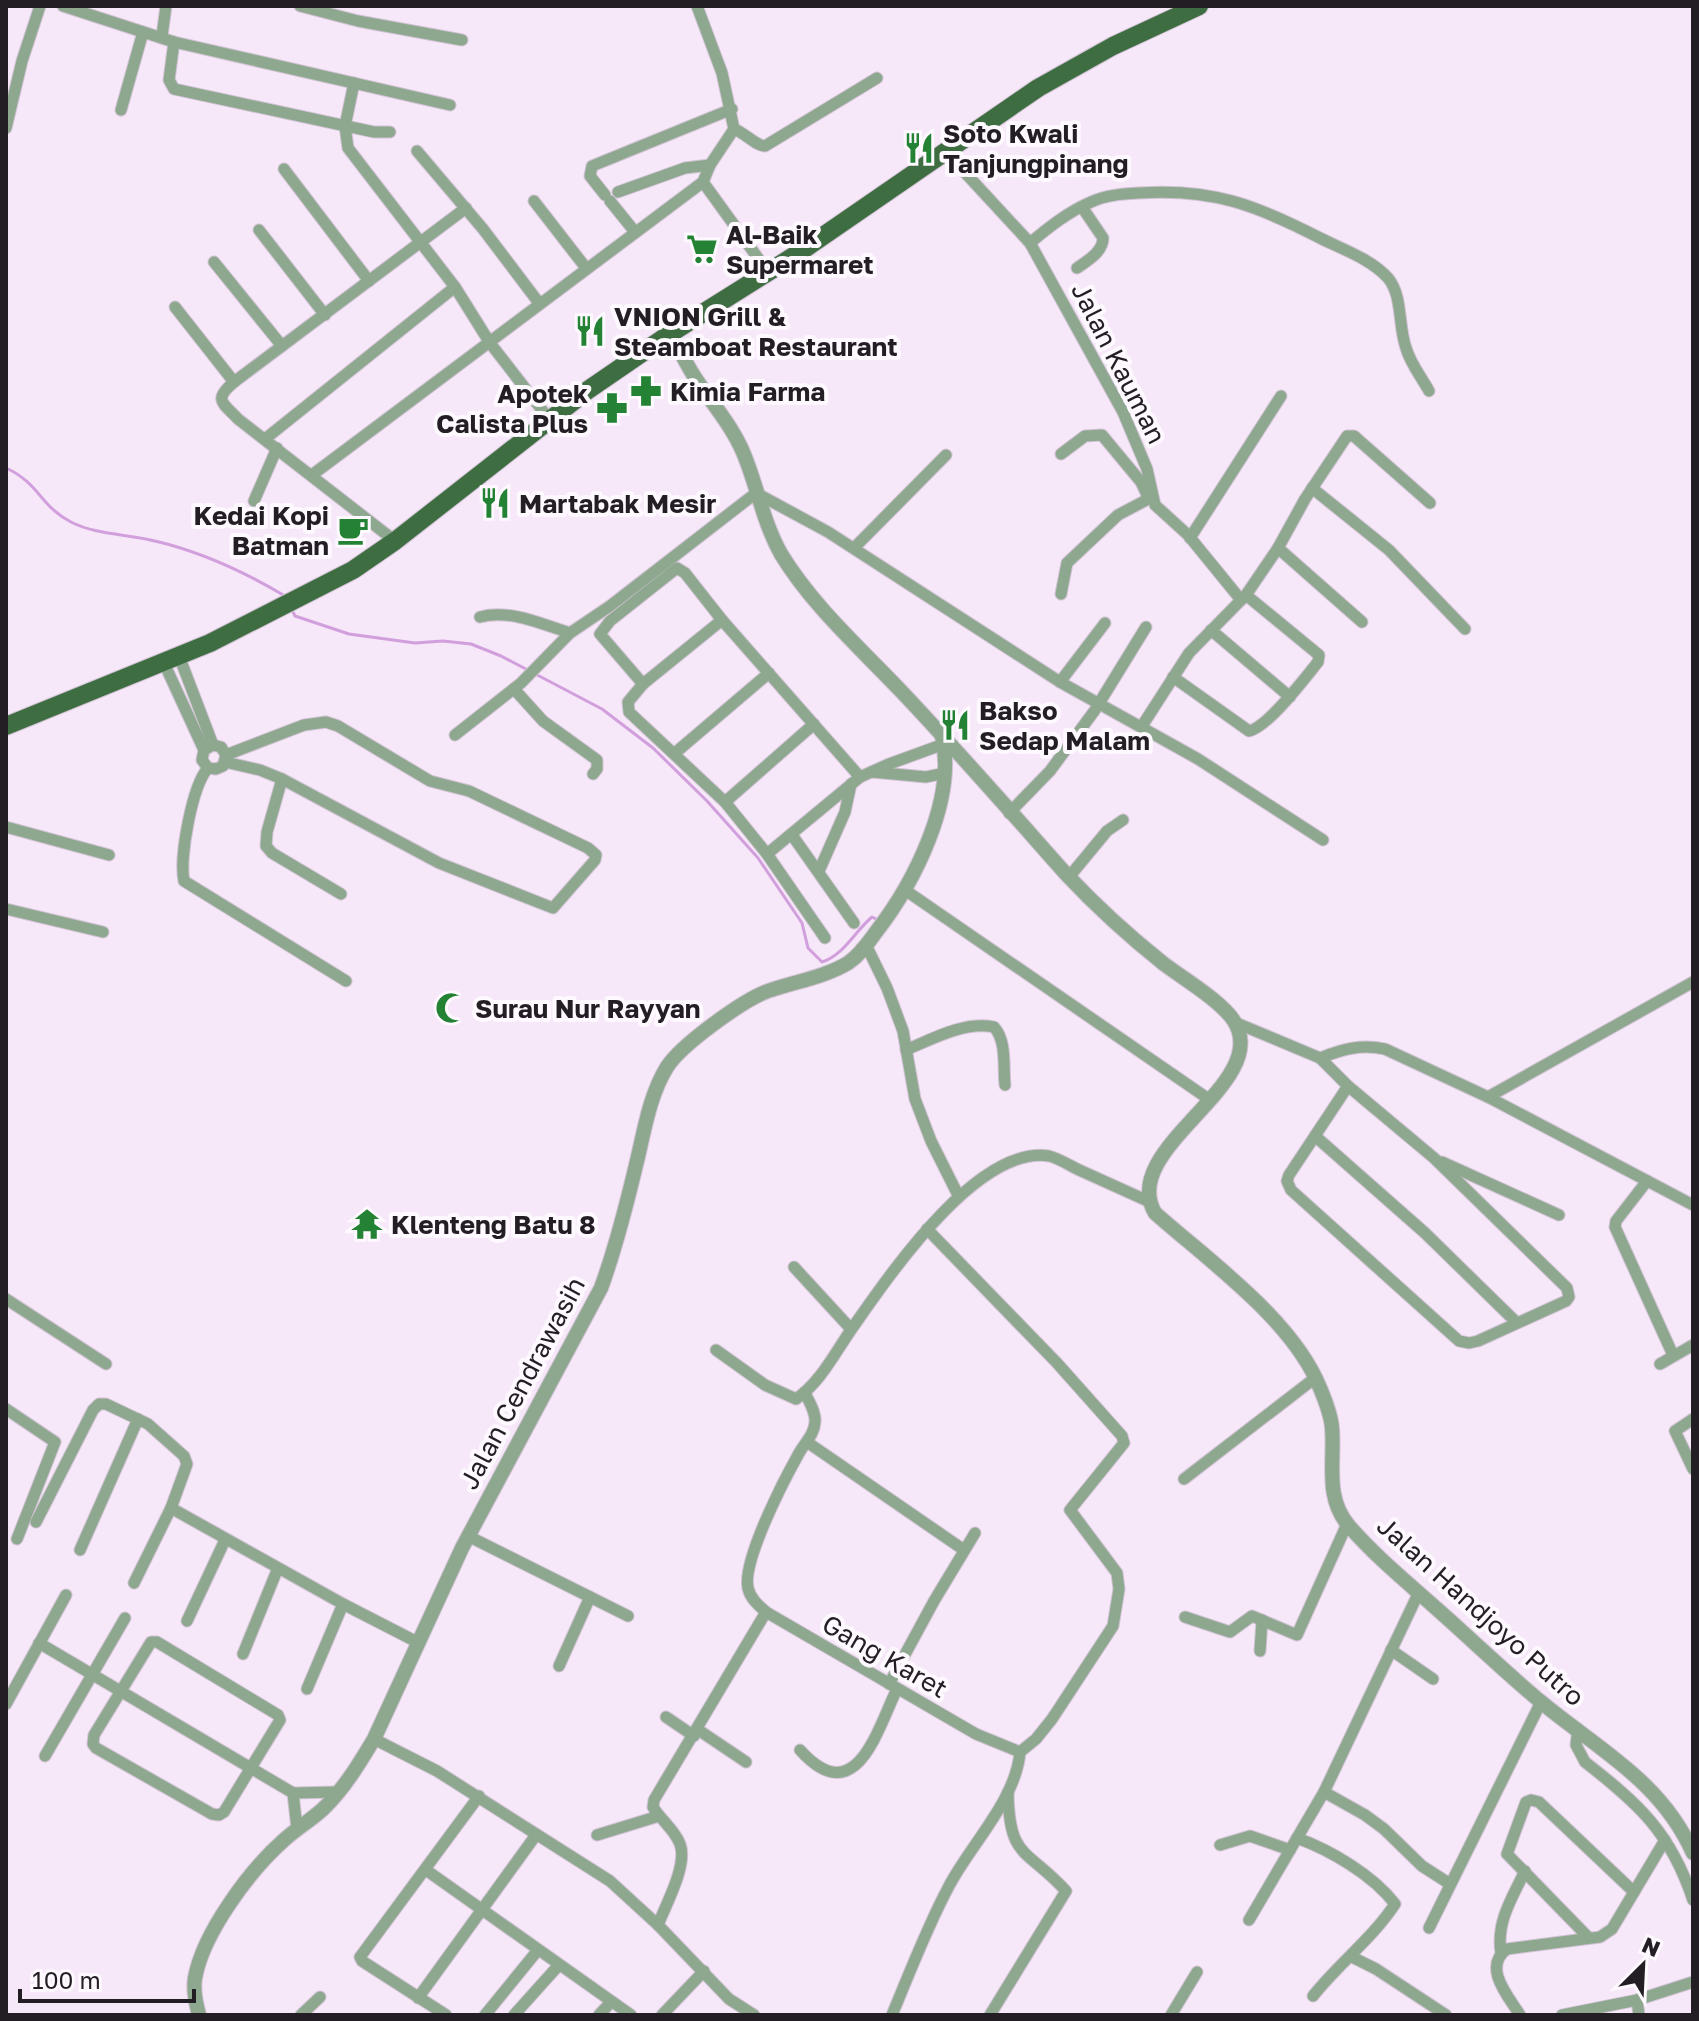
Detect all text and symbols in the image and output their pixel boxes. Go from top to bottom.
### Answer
place label: Soto Kwali Tanjungpinang [943,118,1129,179]
restaurant icon: Soto Kwali Tanjungpinang [902,131,936,165]
place label: Al-Baik Supermaret [726,219,874,280]
supermarket icon: Al-Baik Supermaret [685,232,719,266]
street label: Jalan Kauman [1065,277,1173,449]
place label: VNION Grill & Steamboat Restaurant [614,301,898,362]
restaurant icon: VNION Grill & Steamboat Restaurant [573,314,607,348]
pharmacy icon: Kimia Farma [629,374,663,408]
place label: Kimia Farma [670,376,825,407]
place label: Apotek Calista Plus [436,378,588,439]
pharmacy icon: Apotek Calista Plus [595,391,629,425]
restaurant icon: Martabak Mesir [478,486,512,520]
place label: Martabak Mesir [519,488,716,519]
place label: Kedai Kopi Batman [194,500,329,561]
cafe icon: Kedai Kopi Batman [336,513,370,547]
place label: Bakso Sedap Malam [979,695,1150,756]
restaurant icon: Bakso Sedap Malam [938,708,972,742]
mosque icon: Surau Nur Rayyan [434,991,468,1025]
place label: Surau Nur Rayyan [475,993,701,1024]
temple icon: Klenteng Batu 8 [350,1207,384,1241]
place label: Klenteng Batu 8 [391,1209,596,1240]
street label: Jalan Cendrawasih [453,1272,591,1494]
street label: Jalan Handjoyo Putro [1371,1510,1591,1712]
street label: Gang Karet [817,1608,953,1704]
north arrow [1603,1925,1683,2005]
text: N [1638,1931,1664,1962]
scale bar [20,1953,194,2003]
text: 100 m [32,1965,101,1994]

